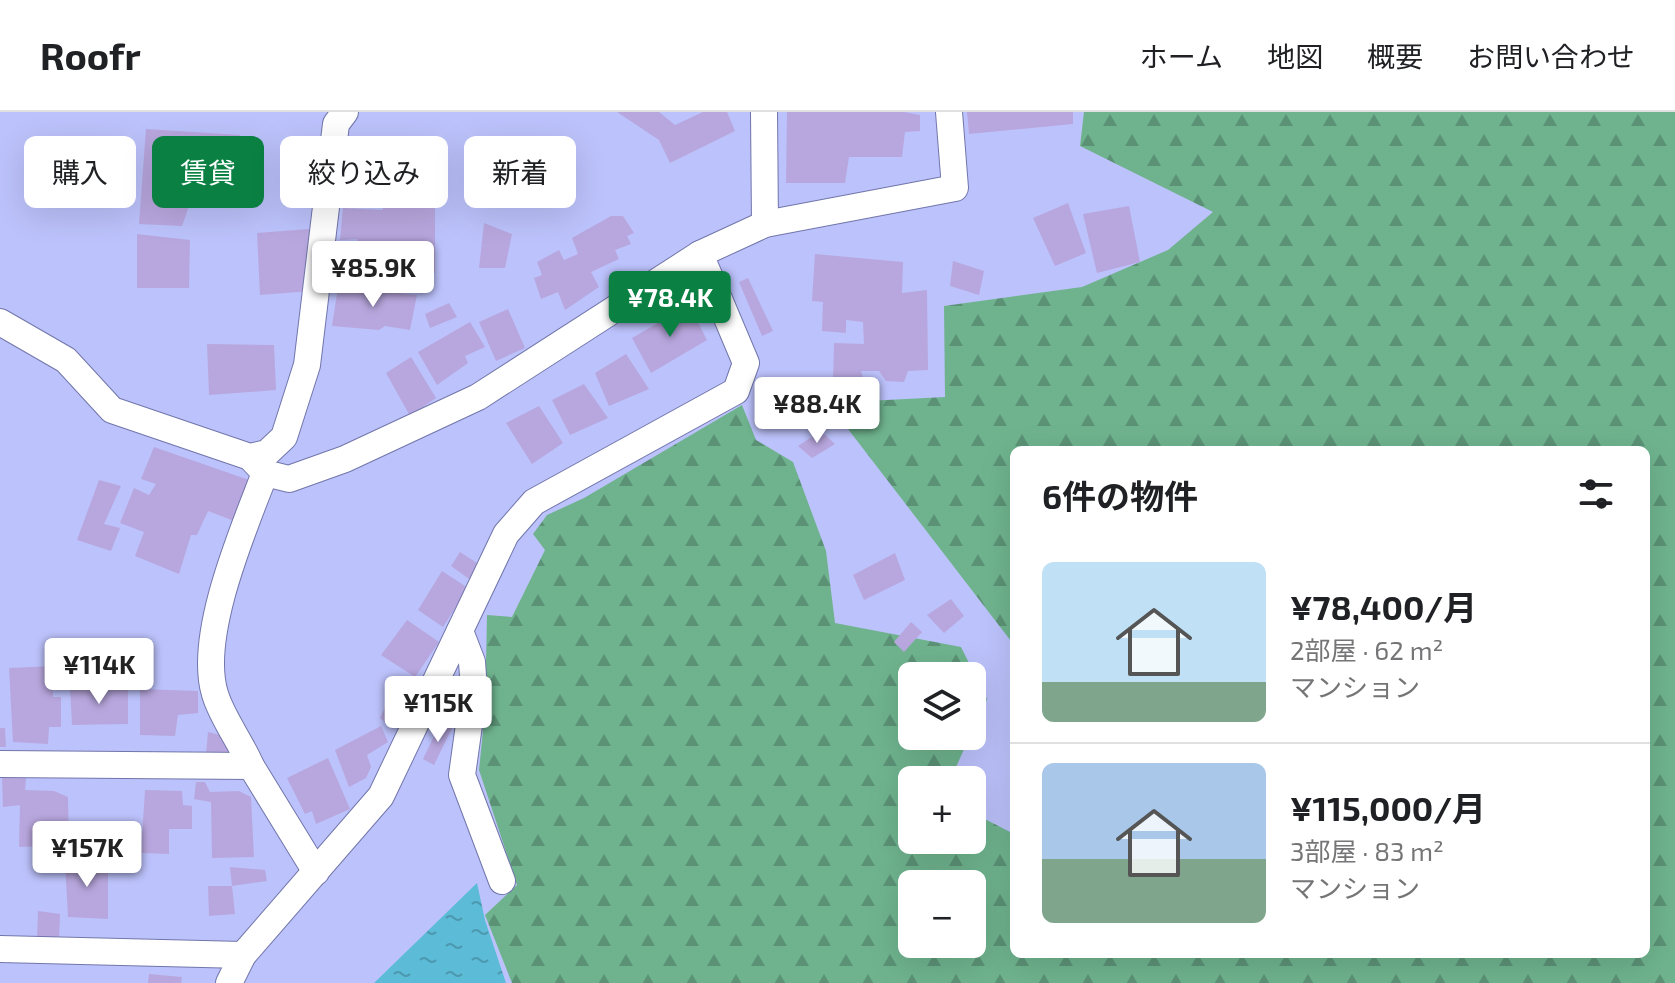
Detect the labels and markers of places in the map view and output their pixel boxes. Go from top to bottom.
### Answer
pin: ¥85.9K [308,241,438,309]
pin: ¥78.4K [605,271,735,339]
pin: ¥88.4K [752,377,882,445]
pin: ¥114K [43,638,155,706]
pin: ¥115K [382,676,494,744]
pin: ¥157K [31,821,143,889]

